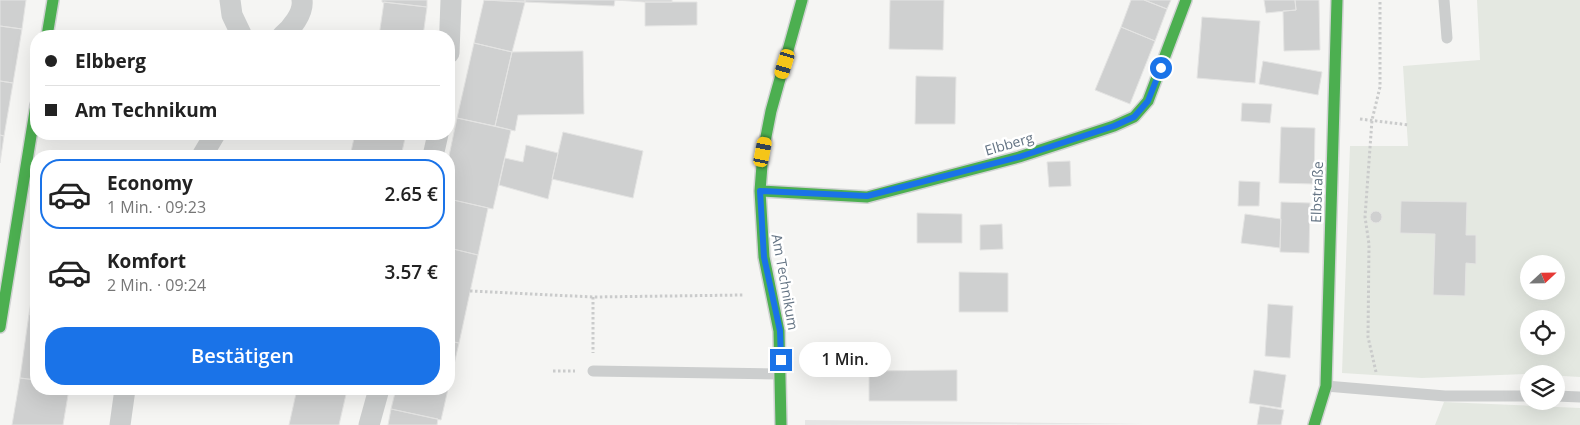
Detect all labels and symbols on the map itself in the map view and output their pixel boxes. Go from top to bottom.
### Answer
car [773,47,796,81]
route start [1150,57,1172,79]
street label: Elbberg [982,127,1036,159]
car [752,136,773,168]
street label: Elbstraße [1306,161,1327,223]
street label: Am Technikum [768,232,803,331]
north arrow [1520,255,1565,300]
callout: 1 Min. [798,342,891,378]
route end [770,349,792,371]

